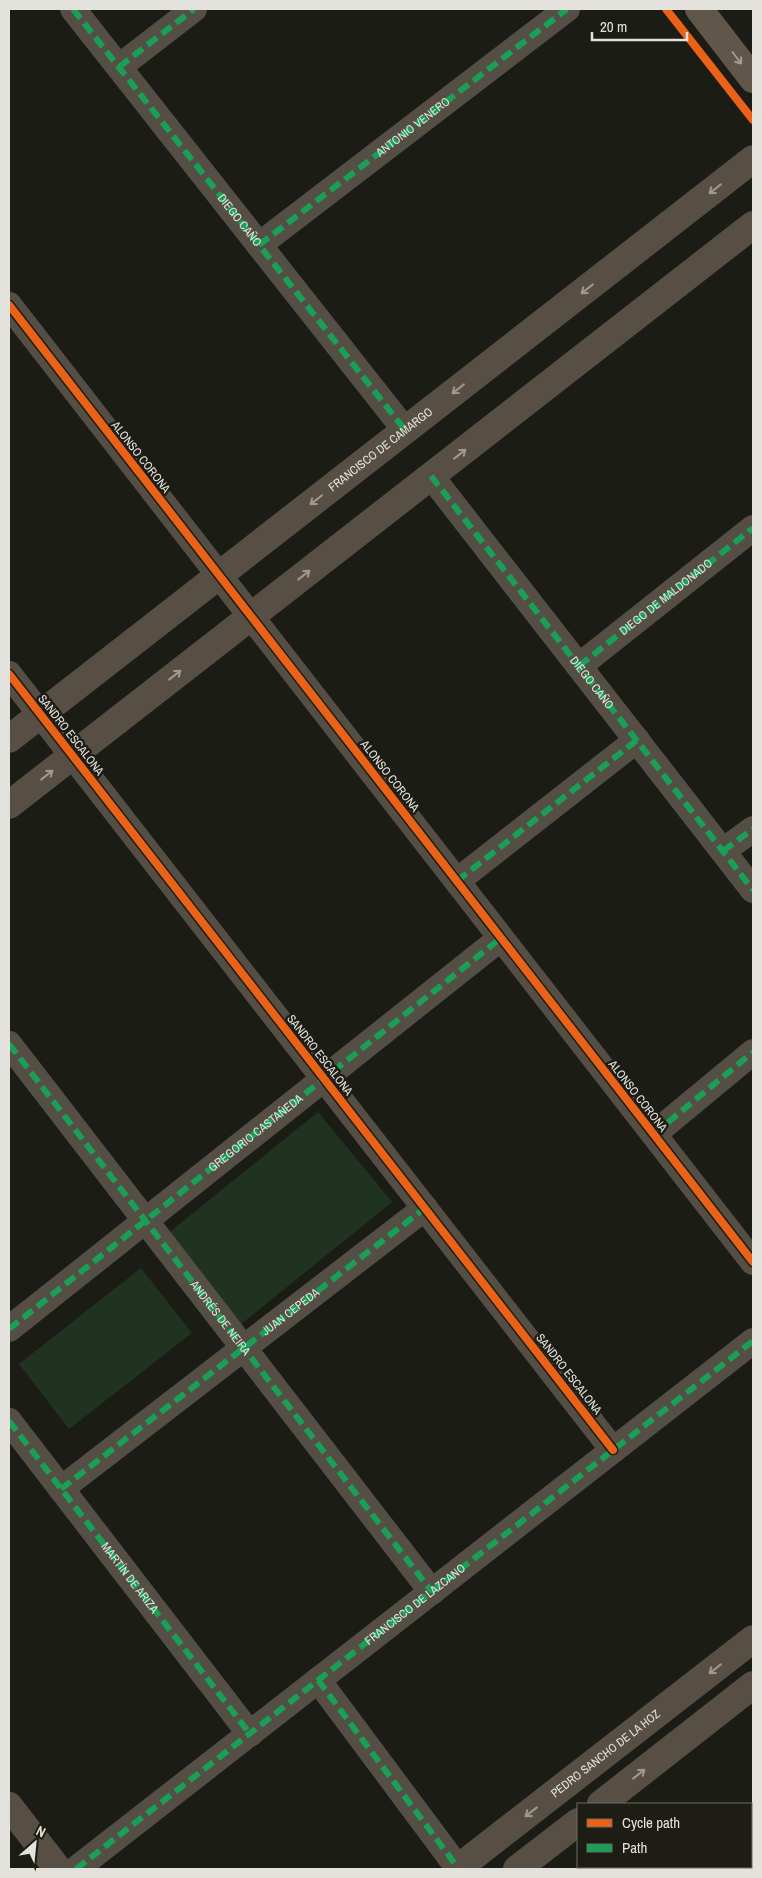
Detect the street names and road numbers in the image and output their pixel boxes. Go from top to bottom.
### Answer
street label: ANTONIO VENERO [372,93,453,161]
street label: DIEGO CAÑO [214,191,266,250]
street label: FRANCISCO DE CAMARGO [325,404,436,495]
street label: ALONSO CORONA [107,417,174,497]
street label: DIEGO DE MALDONADO [616,555,716,639]
street label: DIEGO CAÑO [566,653,618,713]
street label: SANDRO ESCALONA [34,691,108,779]
street label: ALONSO CORONA [356,736,423,816]
street label: SANDRO ESCALONA [283,1011,357,1099]
street label: ALONSO CORONA [604,1056,671,1136]
street label: GREGORIO CASTAÑEDA [205,1090,306,1176]
street label: ANDRÉS DE NEIRA [186,1276,255,1359]
street label: JUAN CEPEDA [258,1284,323,1339]
street label: SANDRO ESCALONA [532,1330,606,1418]
street label: MARTÍN DE ARIZA [97,1539,162,1617]
street label: FRANCISCO DE LAZCANO [361,1560,469,1649]
street label: PEDRO SANCHO DE LA HOZ [548,1706,663,1801]

